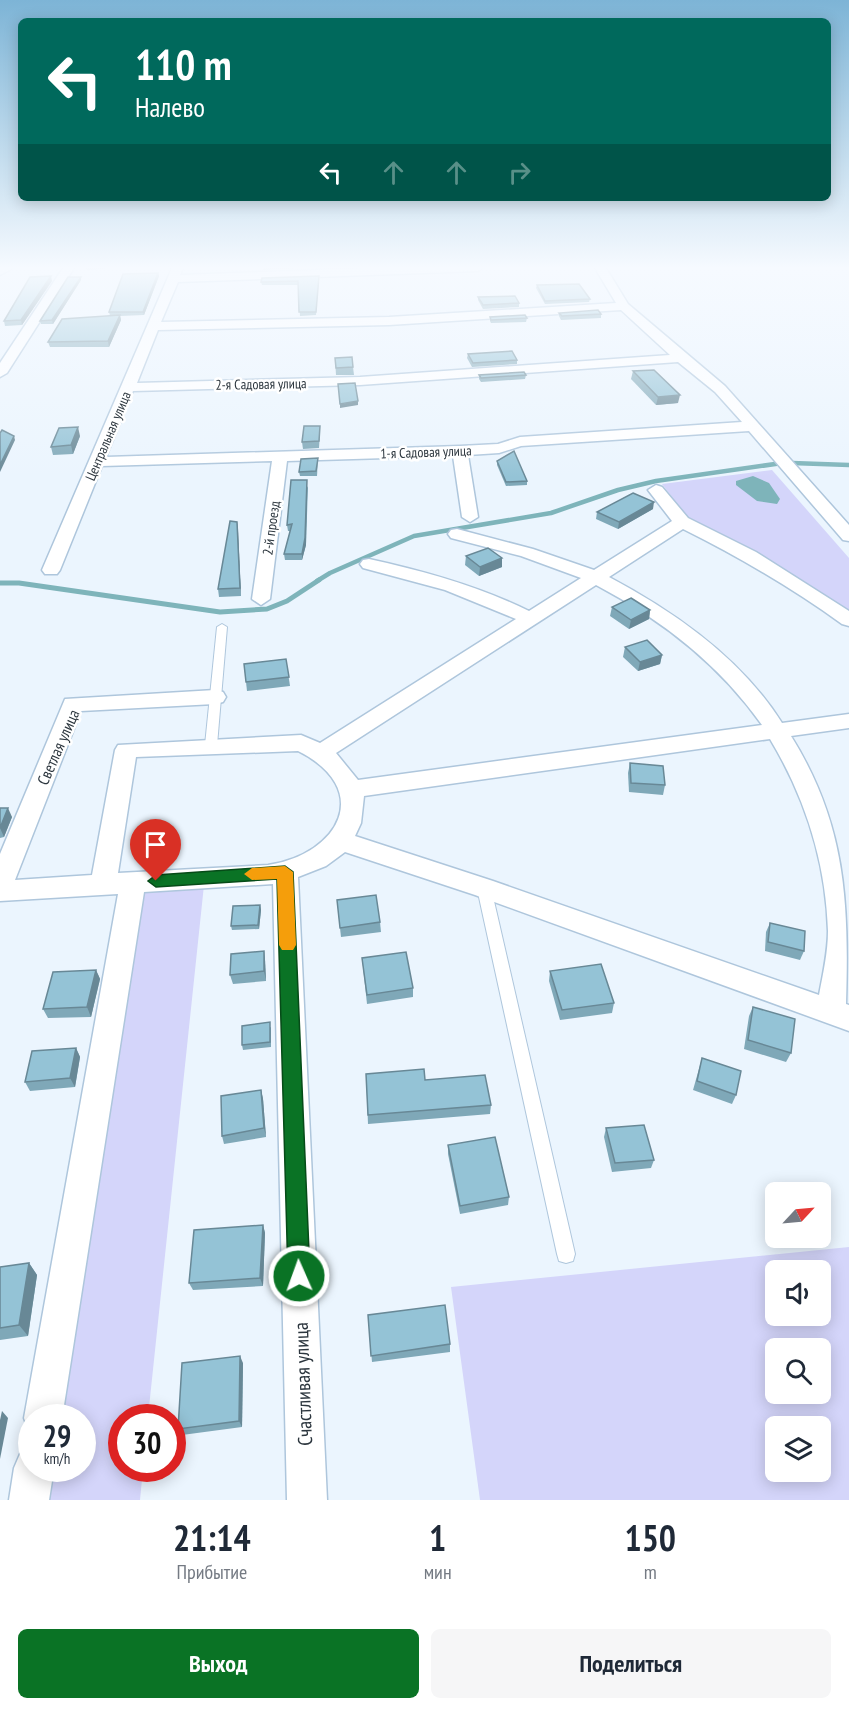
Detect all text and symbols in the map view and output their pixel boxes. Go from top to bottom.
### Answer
text: 110 m [135,37,232,92]
icon: left [36,42,114,120]
text: Налево [135,90,205,124]
icon: left [314,156,347,189]
icon: ahead [377,156,410,189]
icon: ahead [440,156,473,189]
icon: right [503,156,536,189]
street label: 2-я Садовая улица [215,374,307,394]
street label: Центральная улица [81,389,135,483]
street label: 1-я Садовая улица [380,441,472,463]
street label: 2-й проезд [258,500,284,556]
street label: Светлая улица [33,706,83,788]
pin [130,819,181,881]
icon: arrive [139,828,172,861]
north arrow [765,1182,831,1248]
map controls [765,1182,831,1482]
position arrow [267,1244,331,1308]
button: sound [765,1260,831,1326]
street label: Счастливая улица [288,1322,318,1446]
button: search [765,1338,831,1404]
speed limit sign: 30 [108,1404,186,1482]
text: 29 [43,1416,71,1455]
button: layers [765,1416,831,1482]
text: km/h [44,1449,70,1468]
text: 21:14 [173,1514,251,1561]
text: 1 [429,1514,446,1561]
text: 150 [624,1514,676,1561]
text: Прибытие [176,1559,247,1585]
text: мин [424,1559,452,1585]
text: m [644,1559,657,1585]
button: Выход [18,1629,419,1698]
button: Поделиться [431,1629,831,1698]

